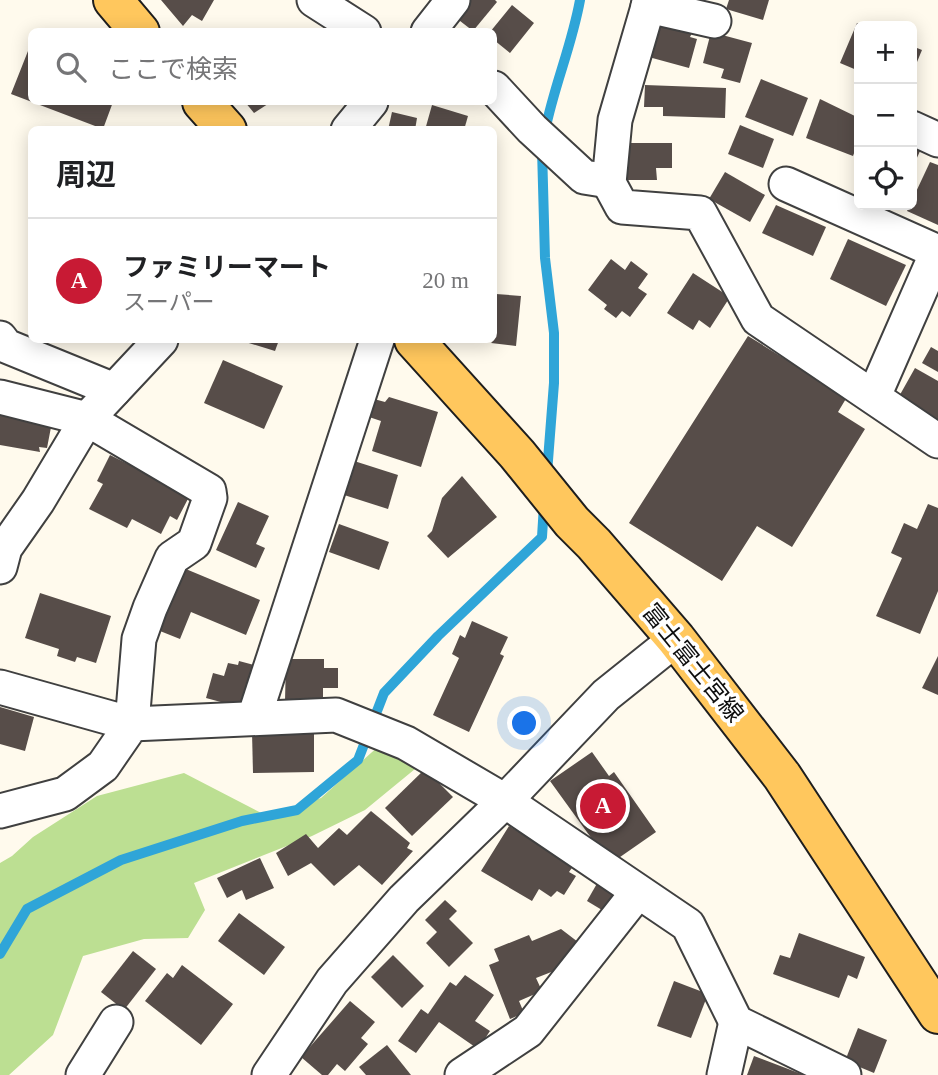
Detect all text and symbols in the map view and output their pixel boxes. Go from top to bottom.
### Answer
map controls [854,21,917,210]
button: + [854,21,917,84]
search box [28,28,497,105]
icon: search [52,48,90,86]
text: ここで検索 [108,55,238,84]
button: − [854,84,917,147]
button: locate [854,147,917,210]
text: 周辺 [56,158,116,191]
text: ファミリーマート [123,253,331,282]
text: A [71,268,87,293]
text: 20 m [422,268,469,293]
text: スーパー [123,290,215,315]
street label: 富士富士宮線 [638,599,748,727]
your location [507,706,541,740]
pin: A [580,780,626,832]

